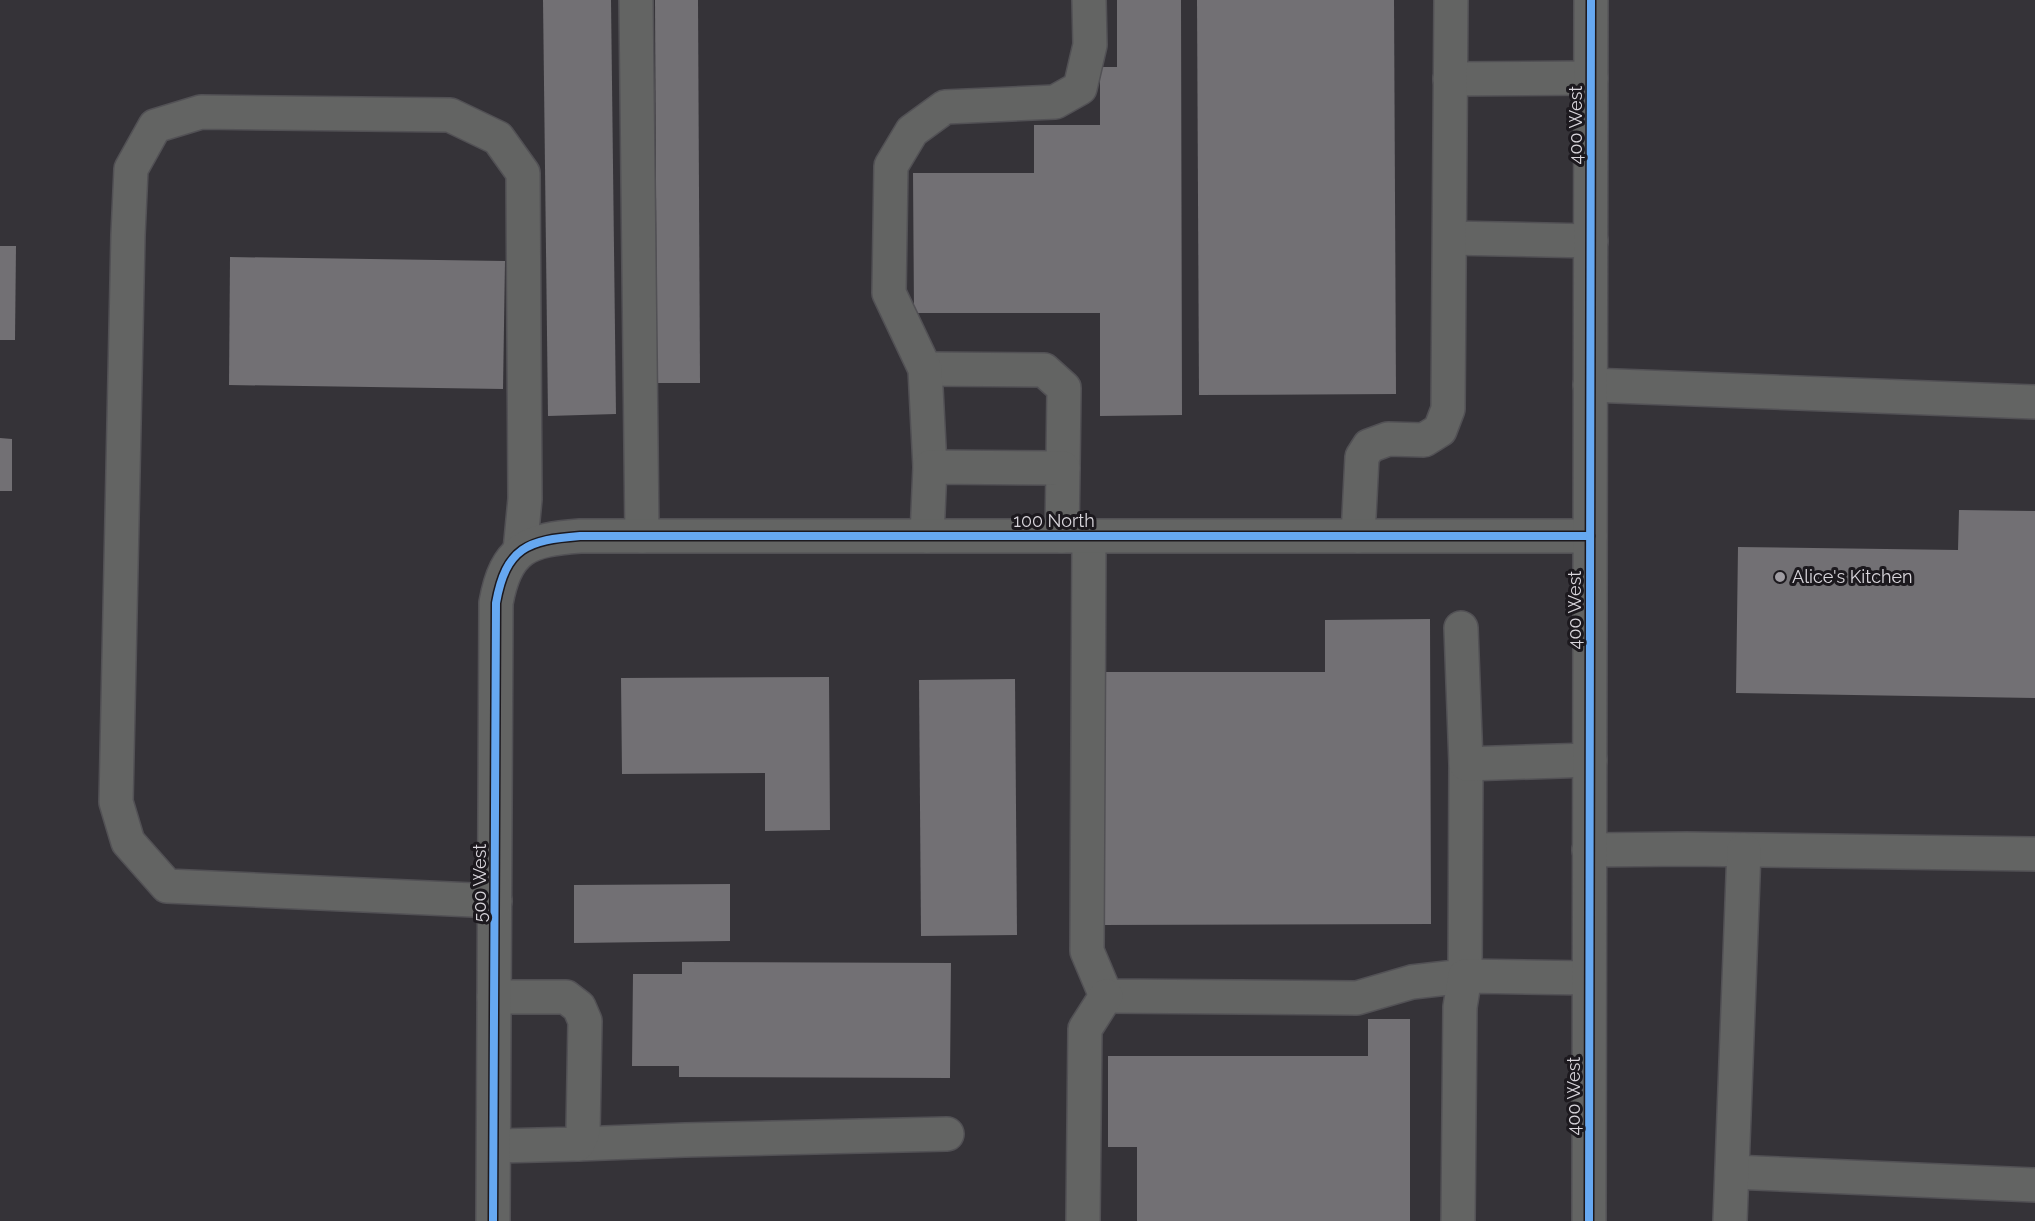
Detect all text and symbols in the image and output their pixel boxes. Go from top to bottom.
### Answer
street label: 400 West [1565,86,1586,164]
street label: 100 North [1013,510,1095,531]
place label: Alice's Kitchen [1792,566,1913,587]
marker: Alice's Kitchen [1773,570,1787,584]
street label: 400 West [1564,571,1585,649]
street label: 500 West [469,844,490,922]
street label: 400 West [1563,1057,1584,1135]

